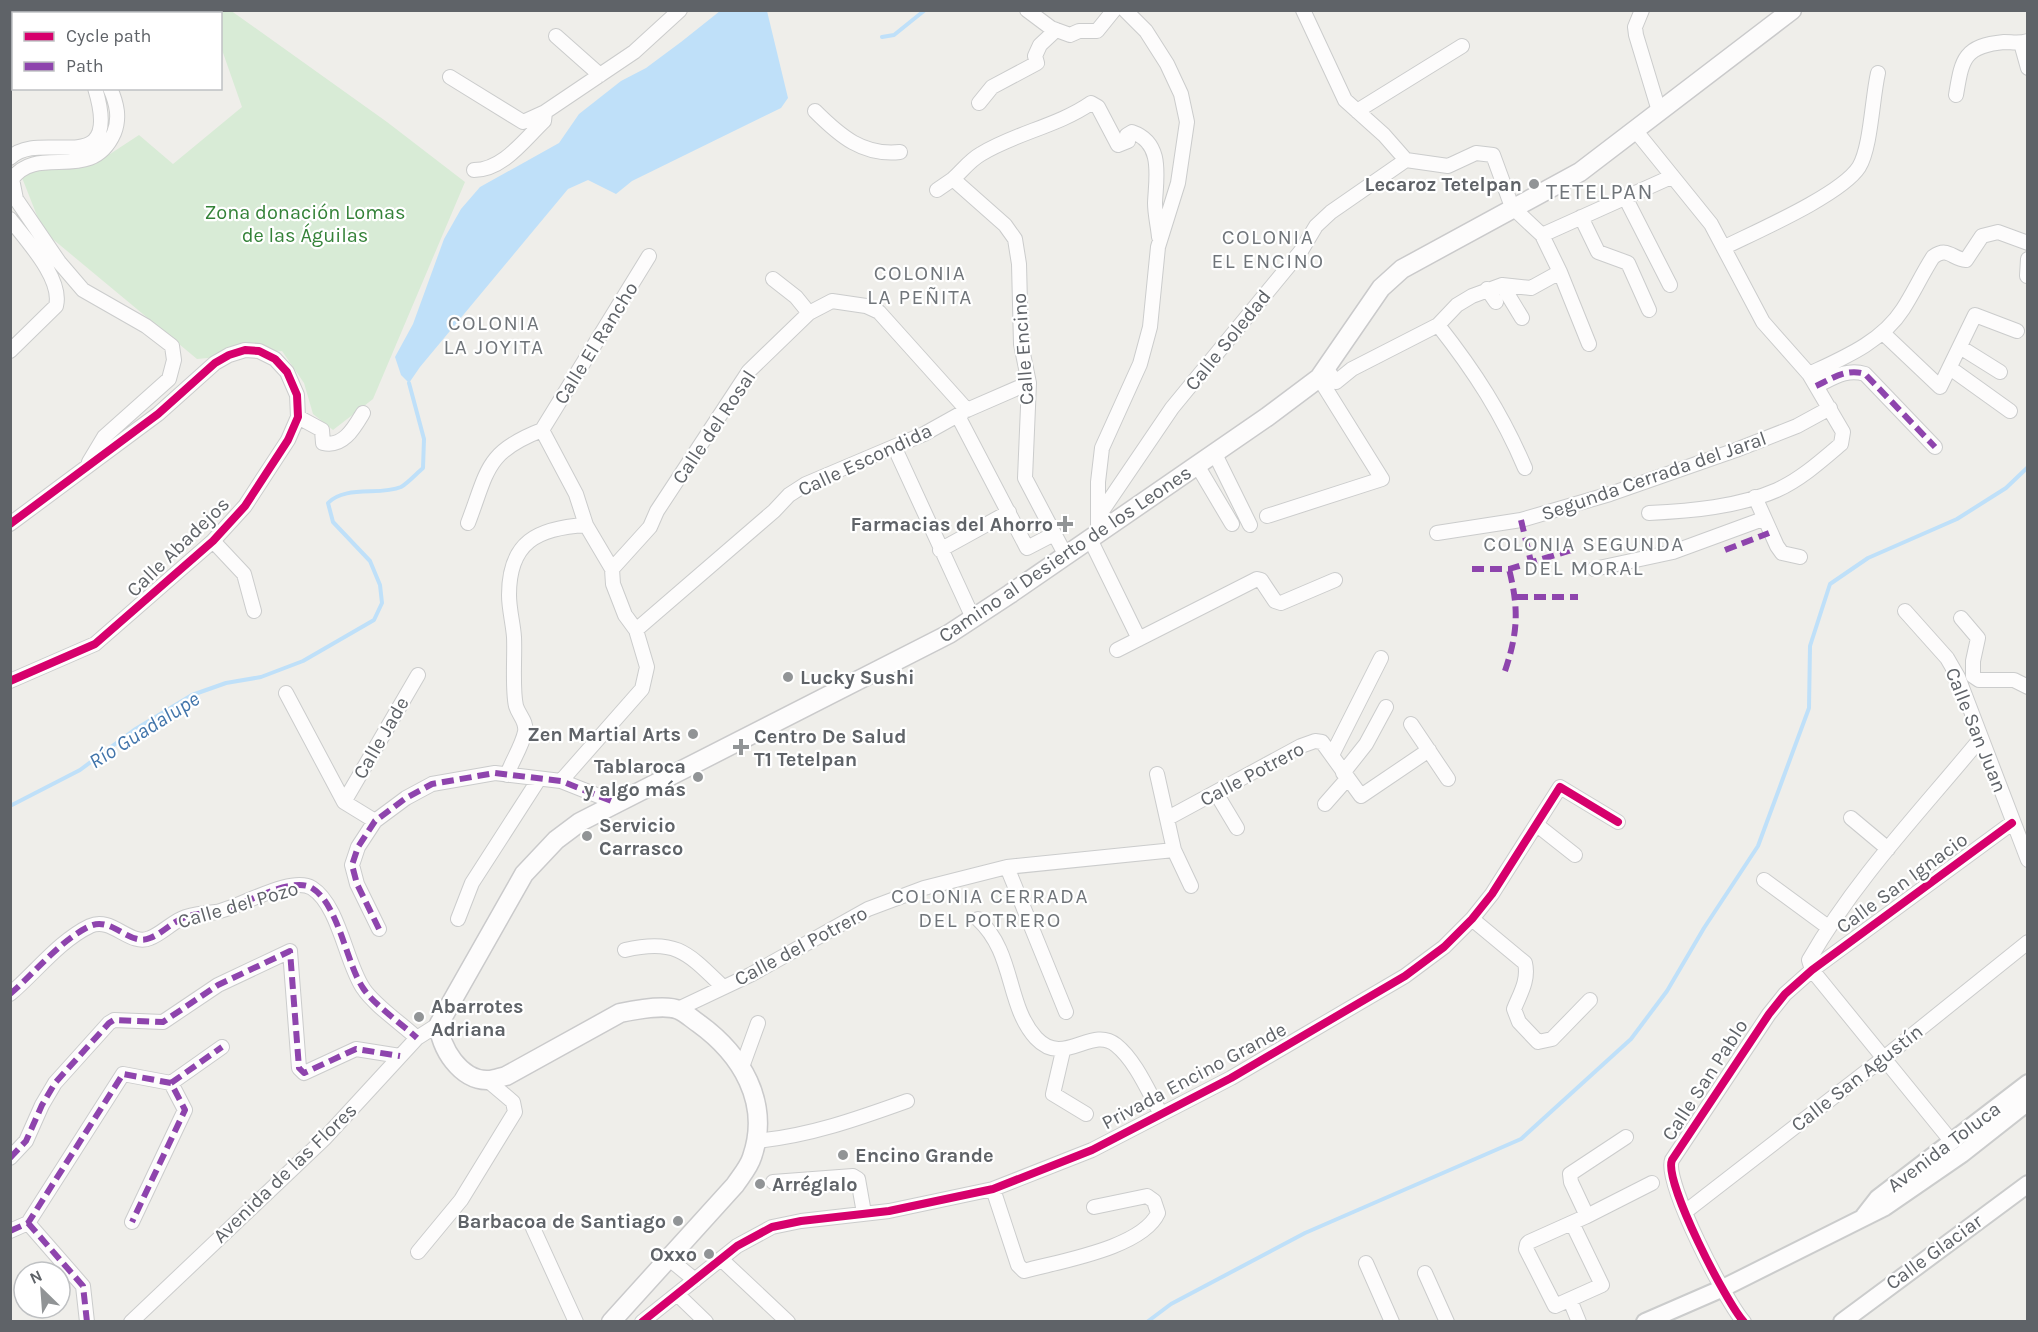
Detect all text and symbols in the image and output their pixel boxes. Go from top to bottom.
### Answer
legend [12,12,222,90]
text: Cycle path [66,25,151,47]
text: Path [66,55,104,77]
place label: Lecaroz Tetelpan [1365,173,1522,196]
marker: Lecaroz Tetelpan [1527,177,1541,191]
district label: TETELPAN [1546,179,1654,205]
park label: Zona donación Lomas de las Águilas [205,201,406,247]
district label: COLONIA EL ENCINO [1212,225,1324,273]
district label: COLONIA LA PEÑITA [867,261,973,309]
street label: Calle El Rancho [549,278,643,408]
street label: Calle Soledad [1180,285,1276,395]
street label: Calle Encino [1008,292,1038,406]
district label: COLONIA LA JOYITA [443,311,545,359]
street label: Calle del Rosal [667,366,761,488]
street label: Calle Escondida [794,419,936,501]
street label: Segunda Cerrada del Jaral [1538,427,1770,525]
street label: Camino al Desierto de los Leones [934,461,1196,647]
street label: Calle Abadejos [122,492,234,602]
place label: Farmacias del Ahorro [851,513,1053,536]
marker: Farmacias del Ahorro [1058,517,1072,531]
district label: COLONIA SEGUNDA DEL MORAL [1483,532,1685,580]
street label: Calle San Juan [1940,664,2012,796]
place label: Lucky Sushi [800,666,915,689]
marker: Lucky Sushi [781,670,795,684]
water label: Río Guadalupe [84,686,204,774]
street label: Calle Jade [348,693,414,783]
place label: Zen Martial Arts [527,723,681,746]
place label: Centro De Salud T1 Tetelpan [754,725,907,771]
marker: Zen Martial Arts [686,727,700,741]
street label: Calle Potrero [1196,737,1308,811]
marker: Centro De Salud T1 Tetelpan [732,738,750,756]
place label: Tablaroca y algo más [584,755,686,801]
marker: Tablaroca y algo más [691,770,705,784]
place label: Servicio Carrasco [599,814,683,860]
street label: Calle San Ignacio [1832,828,1972,938]
marker: Servicio Carrasco [580,829,594,843]
street label: Calle del Pozo [175,877,301,933]
district label: COLONIA CERRADA DEL POTRERO [891,884,1089,932]
street label: Calle del Potrero [731,901,871,991]
place label: Abarrotes Adriana [431,995,524,1041]
marker: Abarrotes Adriana [412,1010,426,1024]
street label: Calle San Pablo [1657,1015,1753,1145]
street label: Privada Encino Grande [1098,1018,1290,1134]
street label: Calle San Agustín [1787,1020,1927,1136]
street label: Avenida Toluca [1883,1097,2005,1197]
street label: Avenida de las Flores [208,1098,362,1248]
place label: Encino Grande [855,1144,994,1167]
marker: Encino Grande [836,1148,850,1162]
place label: Arréglalo [772,1173,858,1196]
marker: Arréglalo [753,1177,767,1191]
street label: Calle Glaciar [1881,1209,1987,1295]
place label: Barbacoa de Santiago [457,1210,666,1233]
marker: Barbacoa de Santiago [671,1214,685,1228]
place label: Oxxo [650,1243,697,1266]
marker: Oxxo [702,1247,716,1261]
north arrow [12,1260,72,1320]
text: N [27,1266,45,1288]

